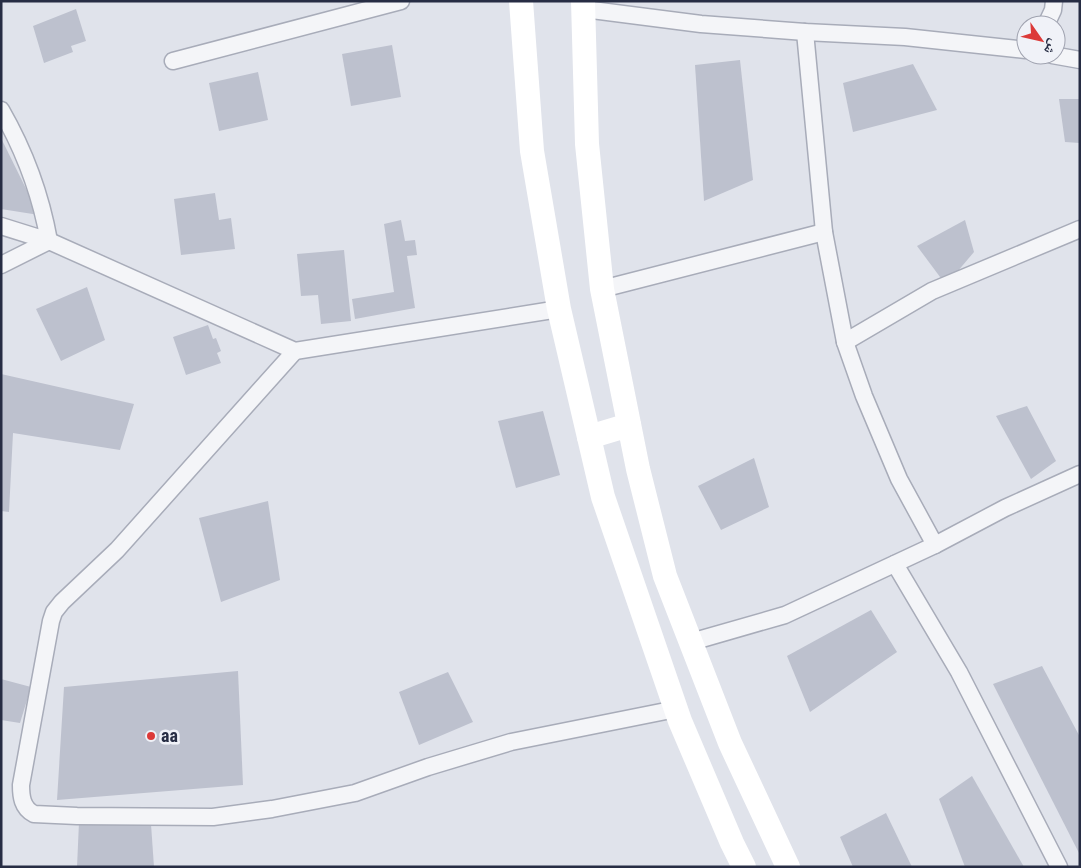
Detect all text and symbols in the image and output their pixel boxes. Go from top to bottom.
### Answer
north arrow [1016,15,1066,65]
text: ش [1040,36,1063,58]
place label: aa [161,725,178,746]
marker: aa [145,730,157,742]

